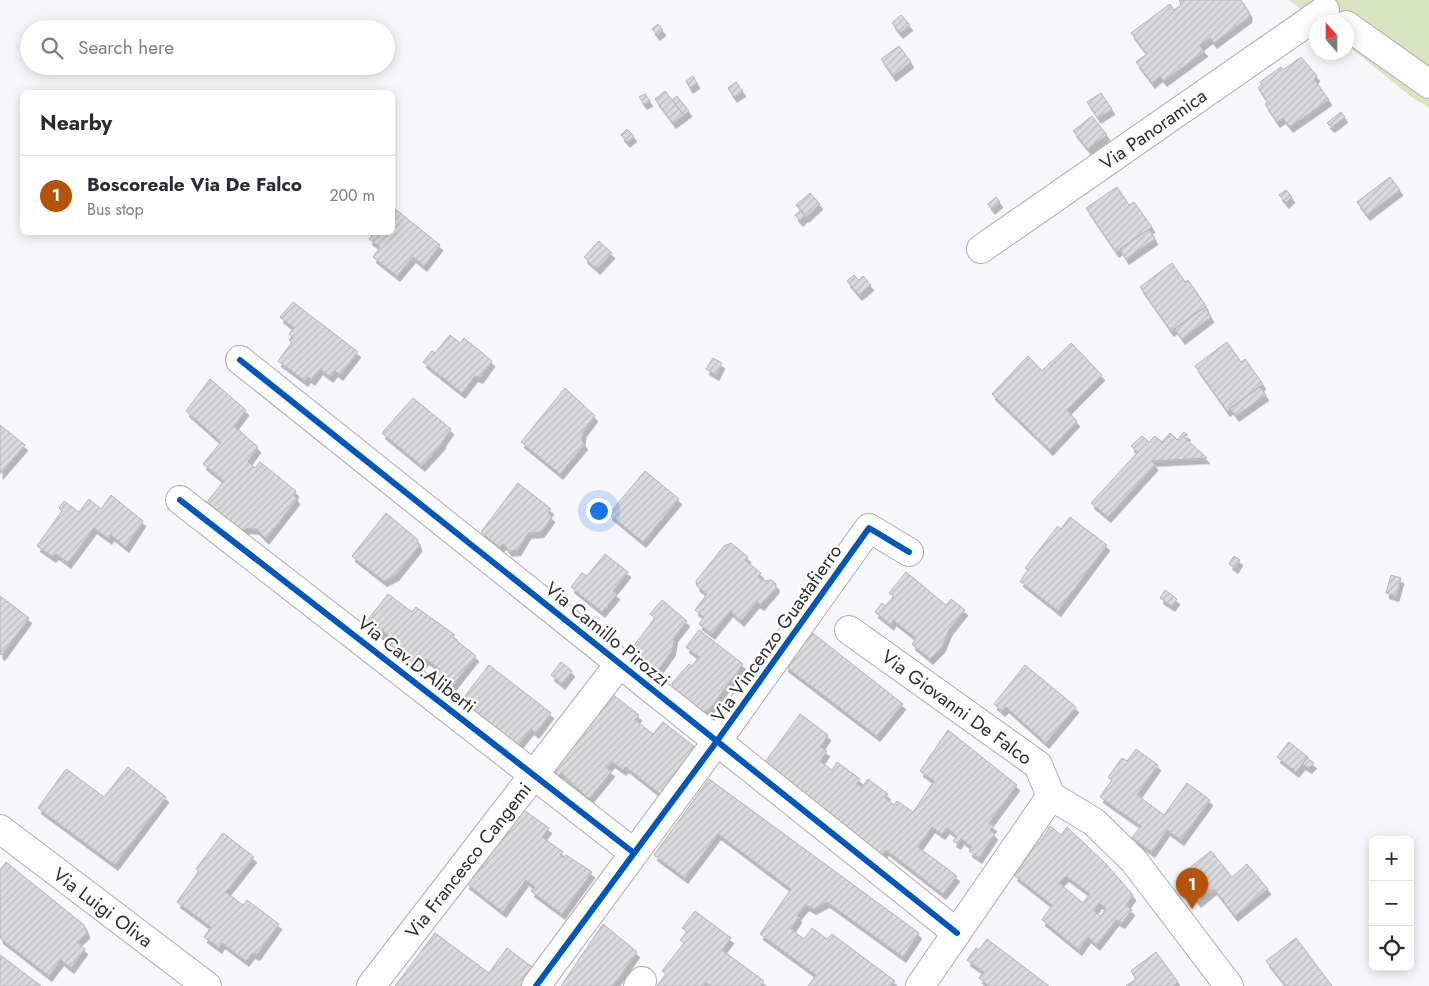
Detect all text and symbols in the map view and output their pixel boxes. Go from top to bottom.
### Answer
north arrow [1309,15,1354,60]
search box [20,20,395,75]
icon: search [38,34,66,62]
text: Search here [78,34,174,61]
street label: Via Panoramica [1094,82,1212,176]
text: Nearby [40,108,112,138]
text: Boscoreale Via De Falco [87,171,302,198]
text: 1 [52,184,60,207]
text: 200 m [329,184,375,207]
text: Bus stop [87,198,144,221]
your location [586,498,612,524]
street label: Via Vincenzo Guastafierro [705,539,848,728]
street label: Via Camillo Pirozzi [539,576,676,693]
street label: Via Cav.D.Aliberti [352,609,482,719]
street label: Via Giovanni De Falco [876,643,1038,771]
street label: Via Francesco Cangemi [399,777,538,944]
map controls [1369,836,1414,971]
button: + [1369,836,1414,881]
street label: Via Luigi Oliva [47,861,158,954]
pin: 1 [1176,868,1208,909]
button: − [1369,881,1414,926]
button: locate [1369,926,1414,971]

